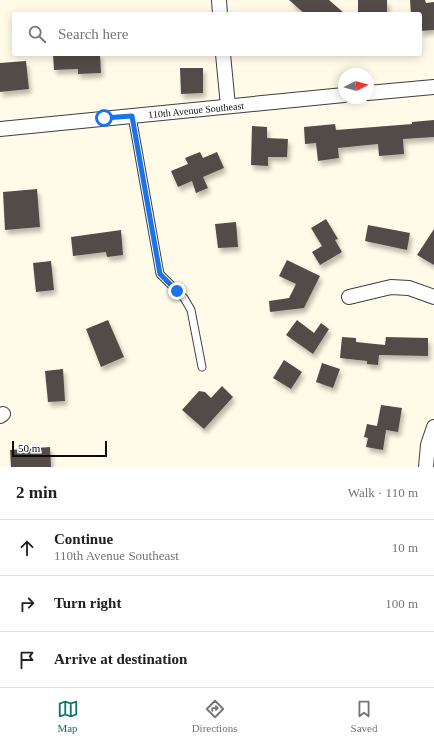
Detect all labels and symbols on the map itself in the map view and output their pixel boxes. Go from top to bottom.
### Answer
north arrow [338,68,374,104]
street label: 110th Avenue Southeast [148,99,245,120]
route start [95,109,113,127]
route end [168,282,186,300]
scale bar [12,439,107,458]

